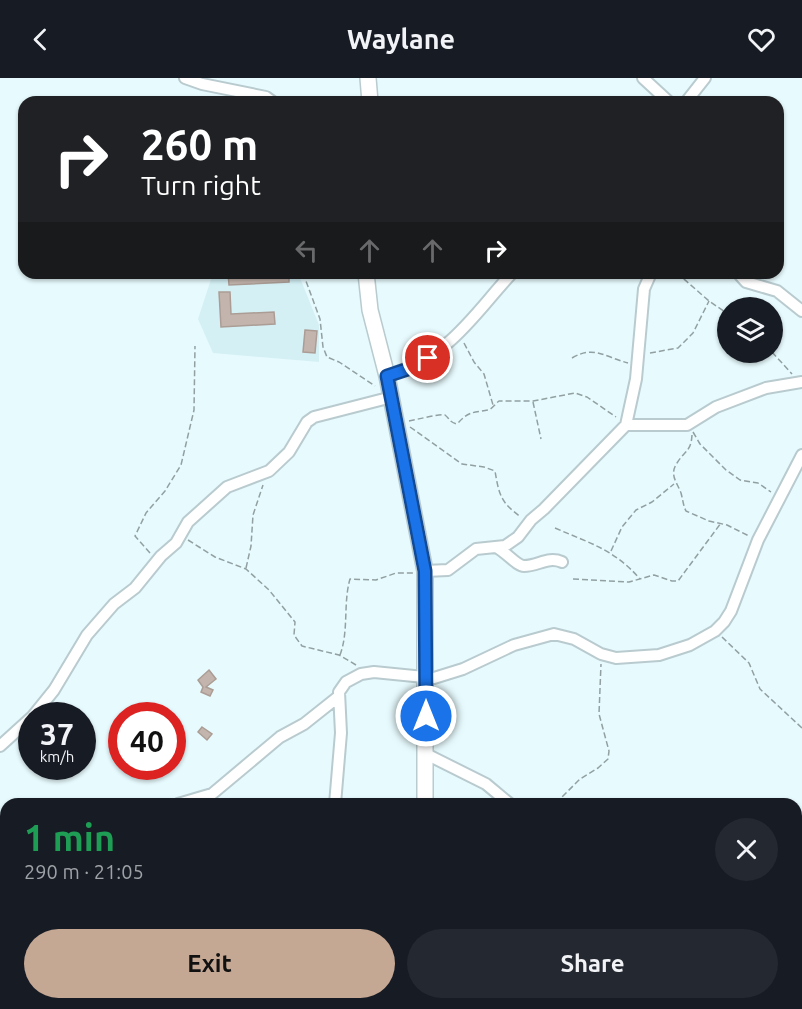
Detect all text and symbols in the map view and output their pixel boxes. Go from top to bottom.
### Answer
icon: back [24,23,57,56]
icon: heart [745,23,778,56]
text: Waylane [347,24,455,54]
icon: right [42,120,120,198]
text: 260 m [141,121,258,168]
text: Turn right [141,170,261,200]
icon: left [290,234,323,267]
icon: ahead [353,234,386,267]
icon: ahead [416,234,449,267]
icon: right [479,234,512,267]
map controls [717,297,783,363]
button: layers [717,297,783,363]
pin [402,332,453,383]
icon: arrive [411,341,444,374]
position arrow [394,684,458,748]
speed limit sign: 40 [108,702,186,780]
text: 37 [40,717,74,751]
text: km/h [40,748,74,765]
text: 1 min [24,817,115,858]
button: close [715,818,778,881]
text: 290 m · 21:05 [24,860,144,883]
button: Exit [24,929,395,998]
button: Share [407,929,778,998]

